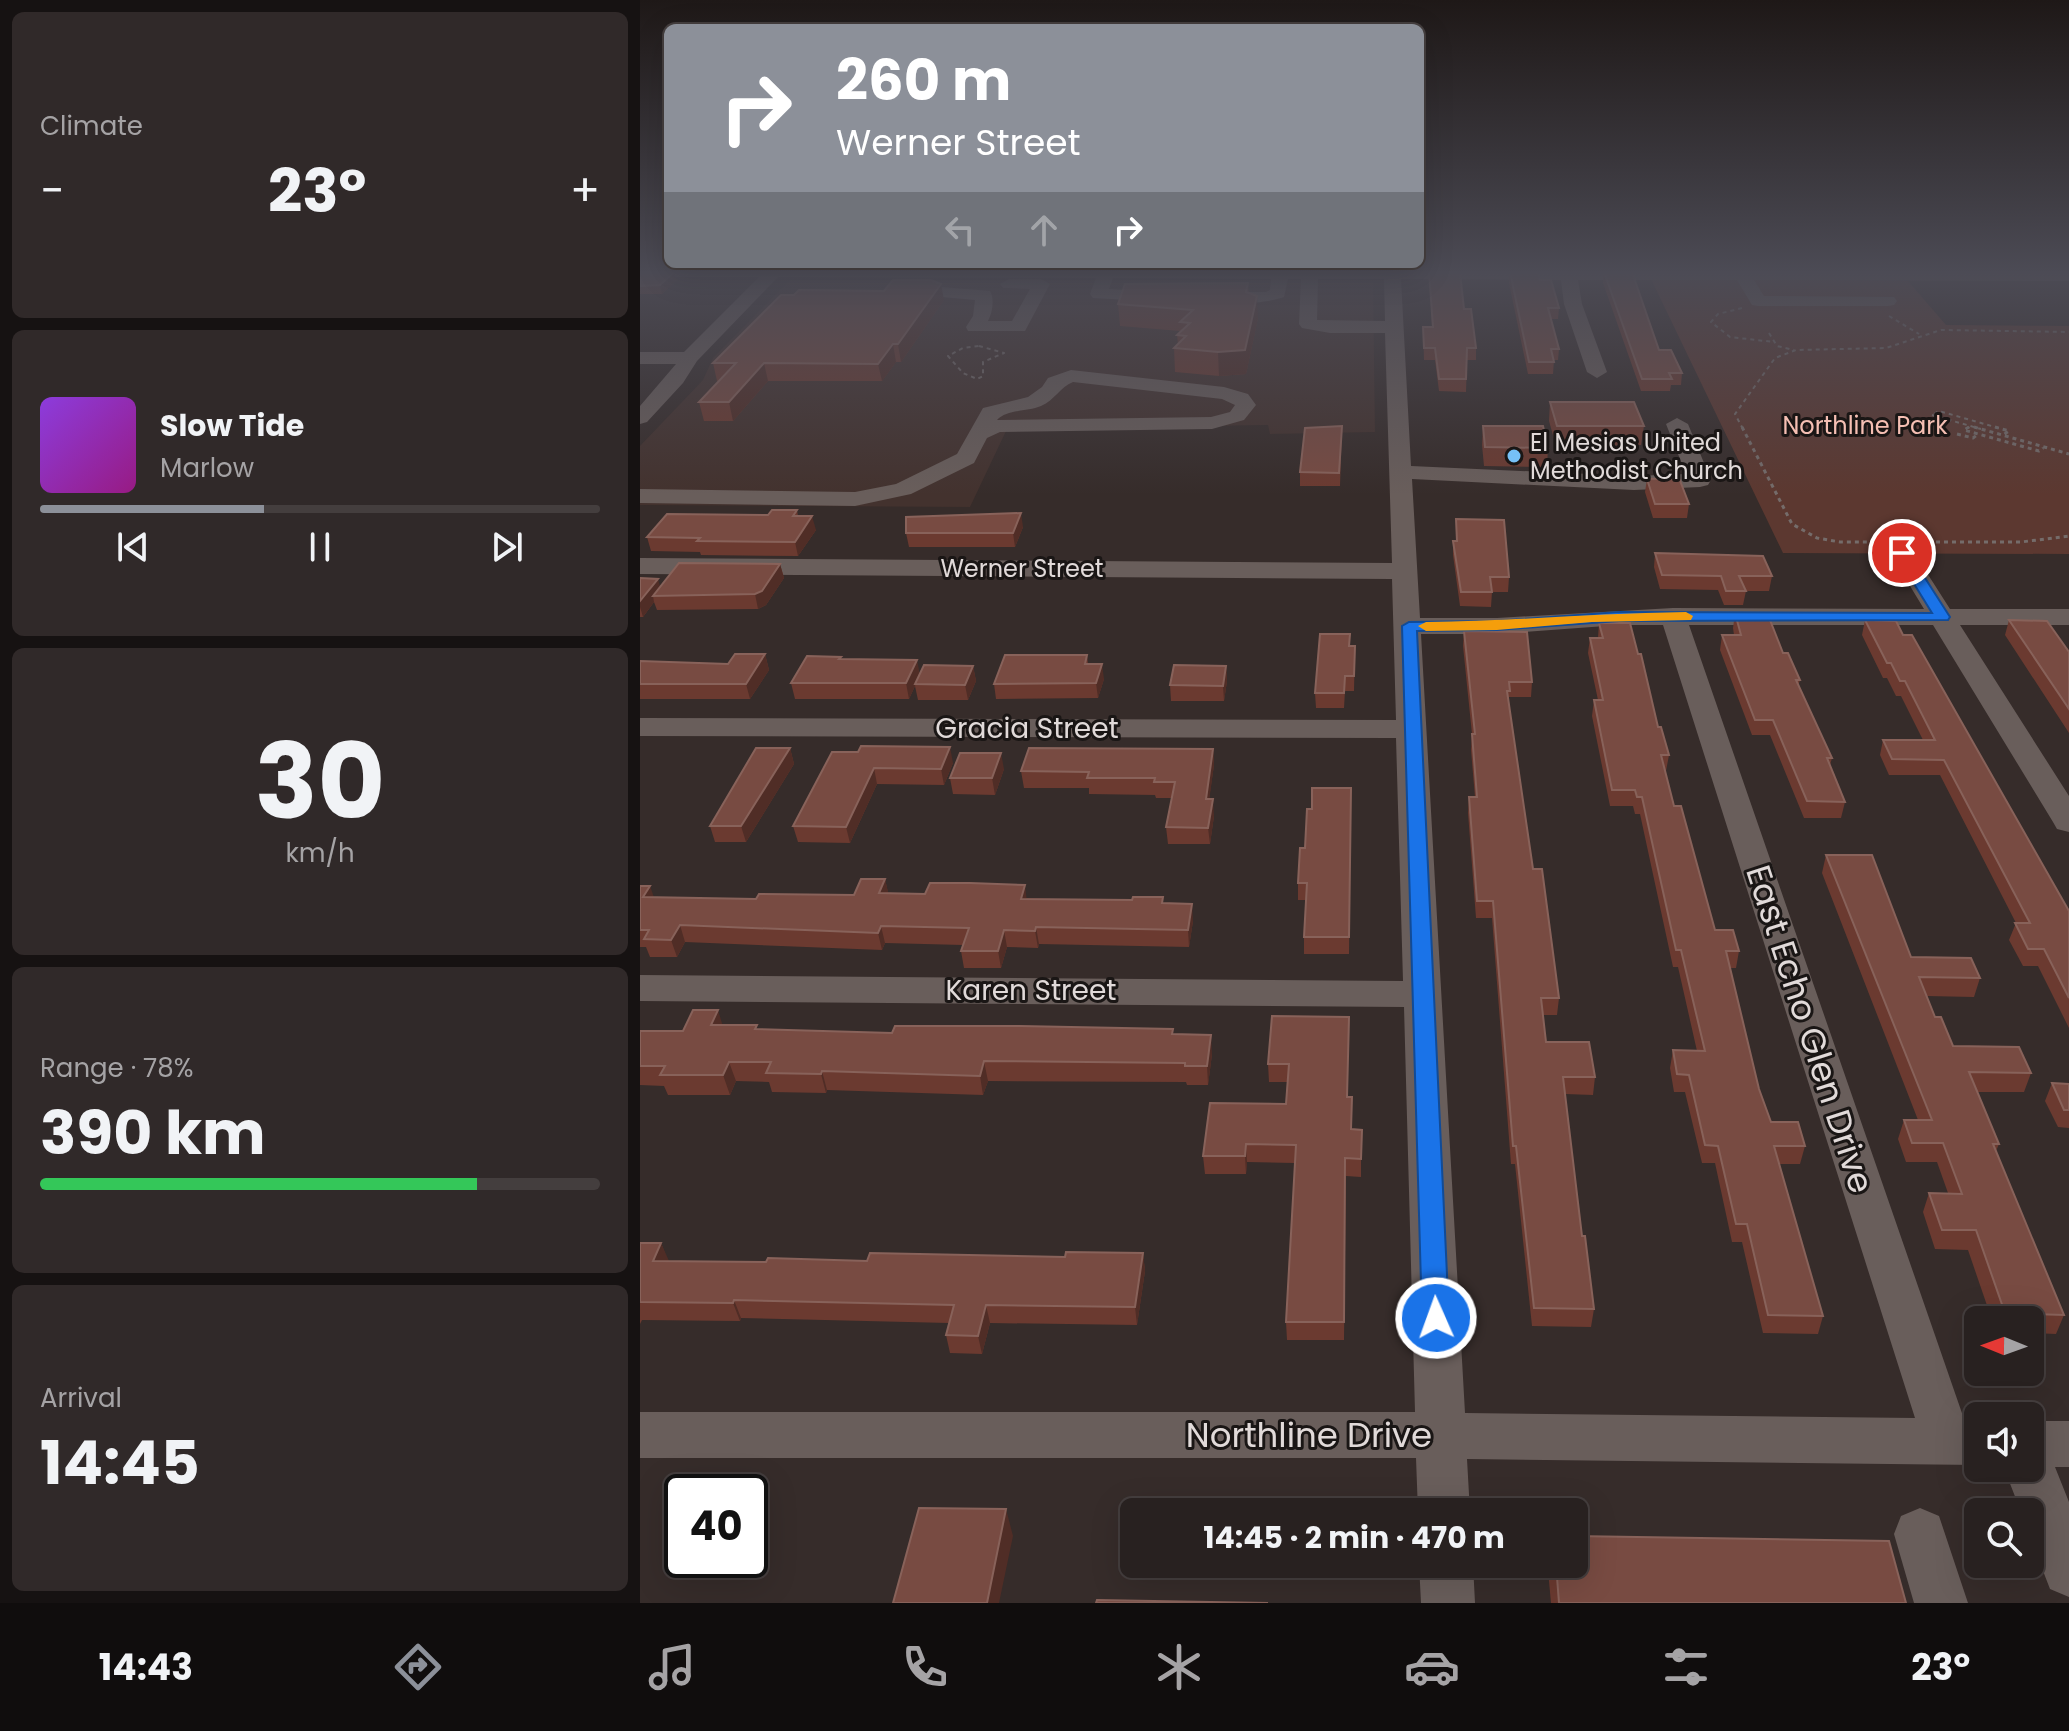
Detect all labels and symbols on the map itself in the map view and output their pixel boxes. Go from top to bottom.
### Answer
park label: Northline Park [1782,409,1948,442]
place label: El Mesias United Methodist Church [1530,426,1743,487]
marker: El Mesias United Methodist Church [1505,447,1523,465]
pin [1868,519,1936,587]
street label: Werner Street [940,552,1104,585]
street label: Gracia Street [935,709,1119,748]
street label: East Echo Glen Drive [1734,859,1886,1199]
street label: Karen Street [946,971,1116,1010]
position arrow [1394,1276,1478,1360]
north arrow [1964,1306,2044,1386]
street label: Northline Drive [1186,1411,1432,1459]
speed limit sign: 40 [664,1474,768,1578]

